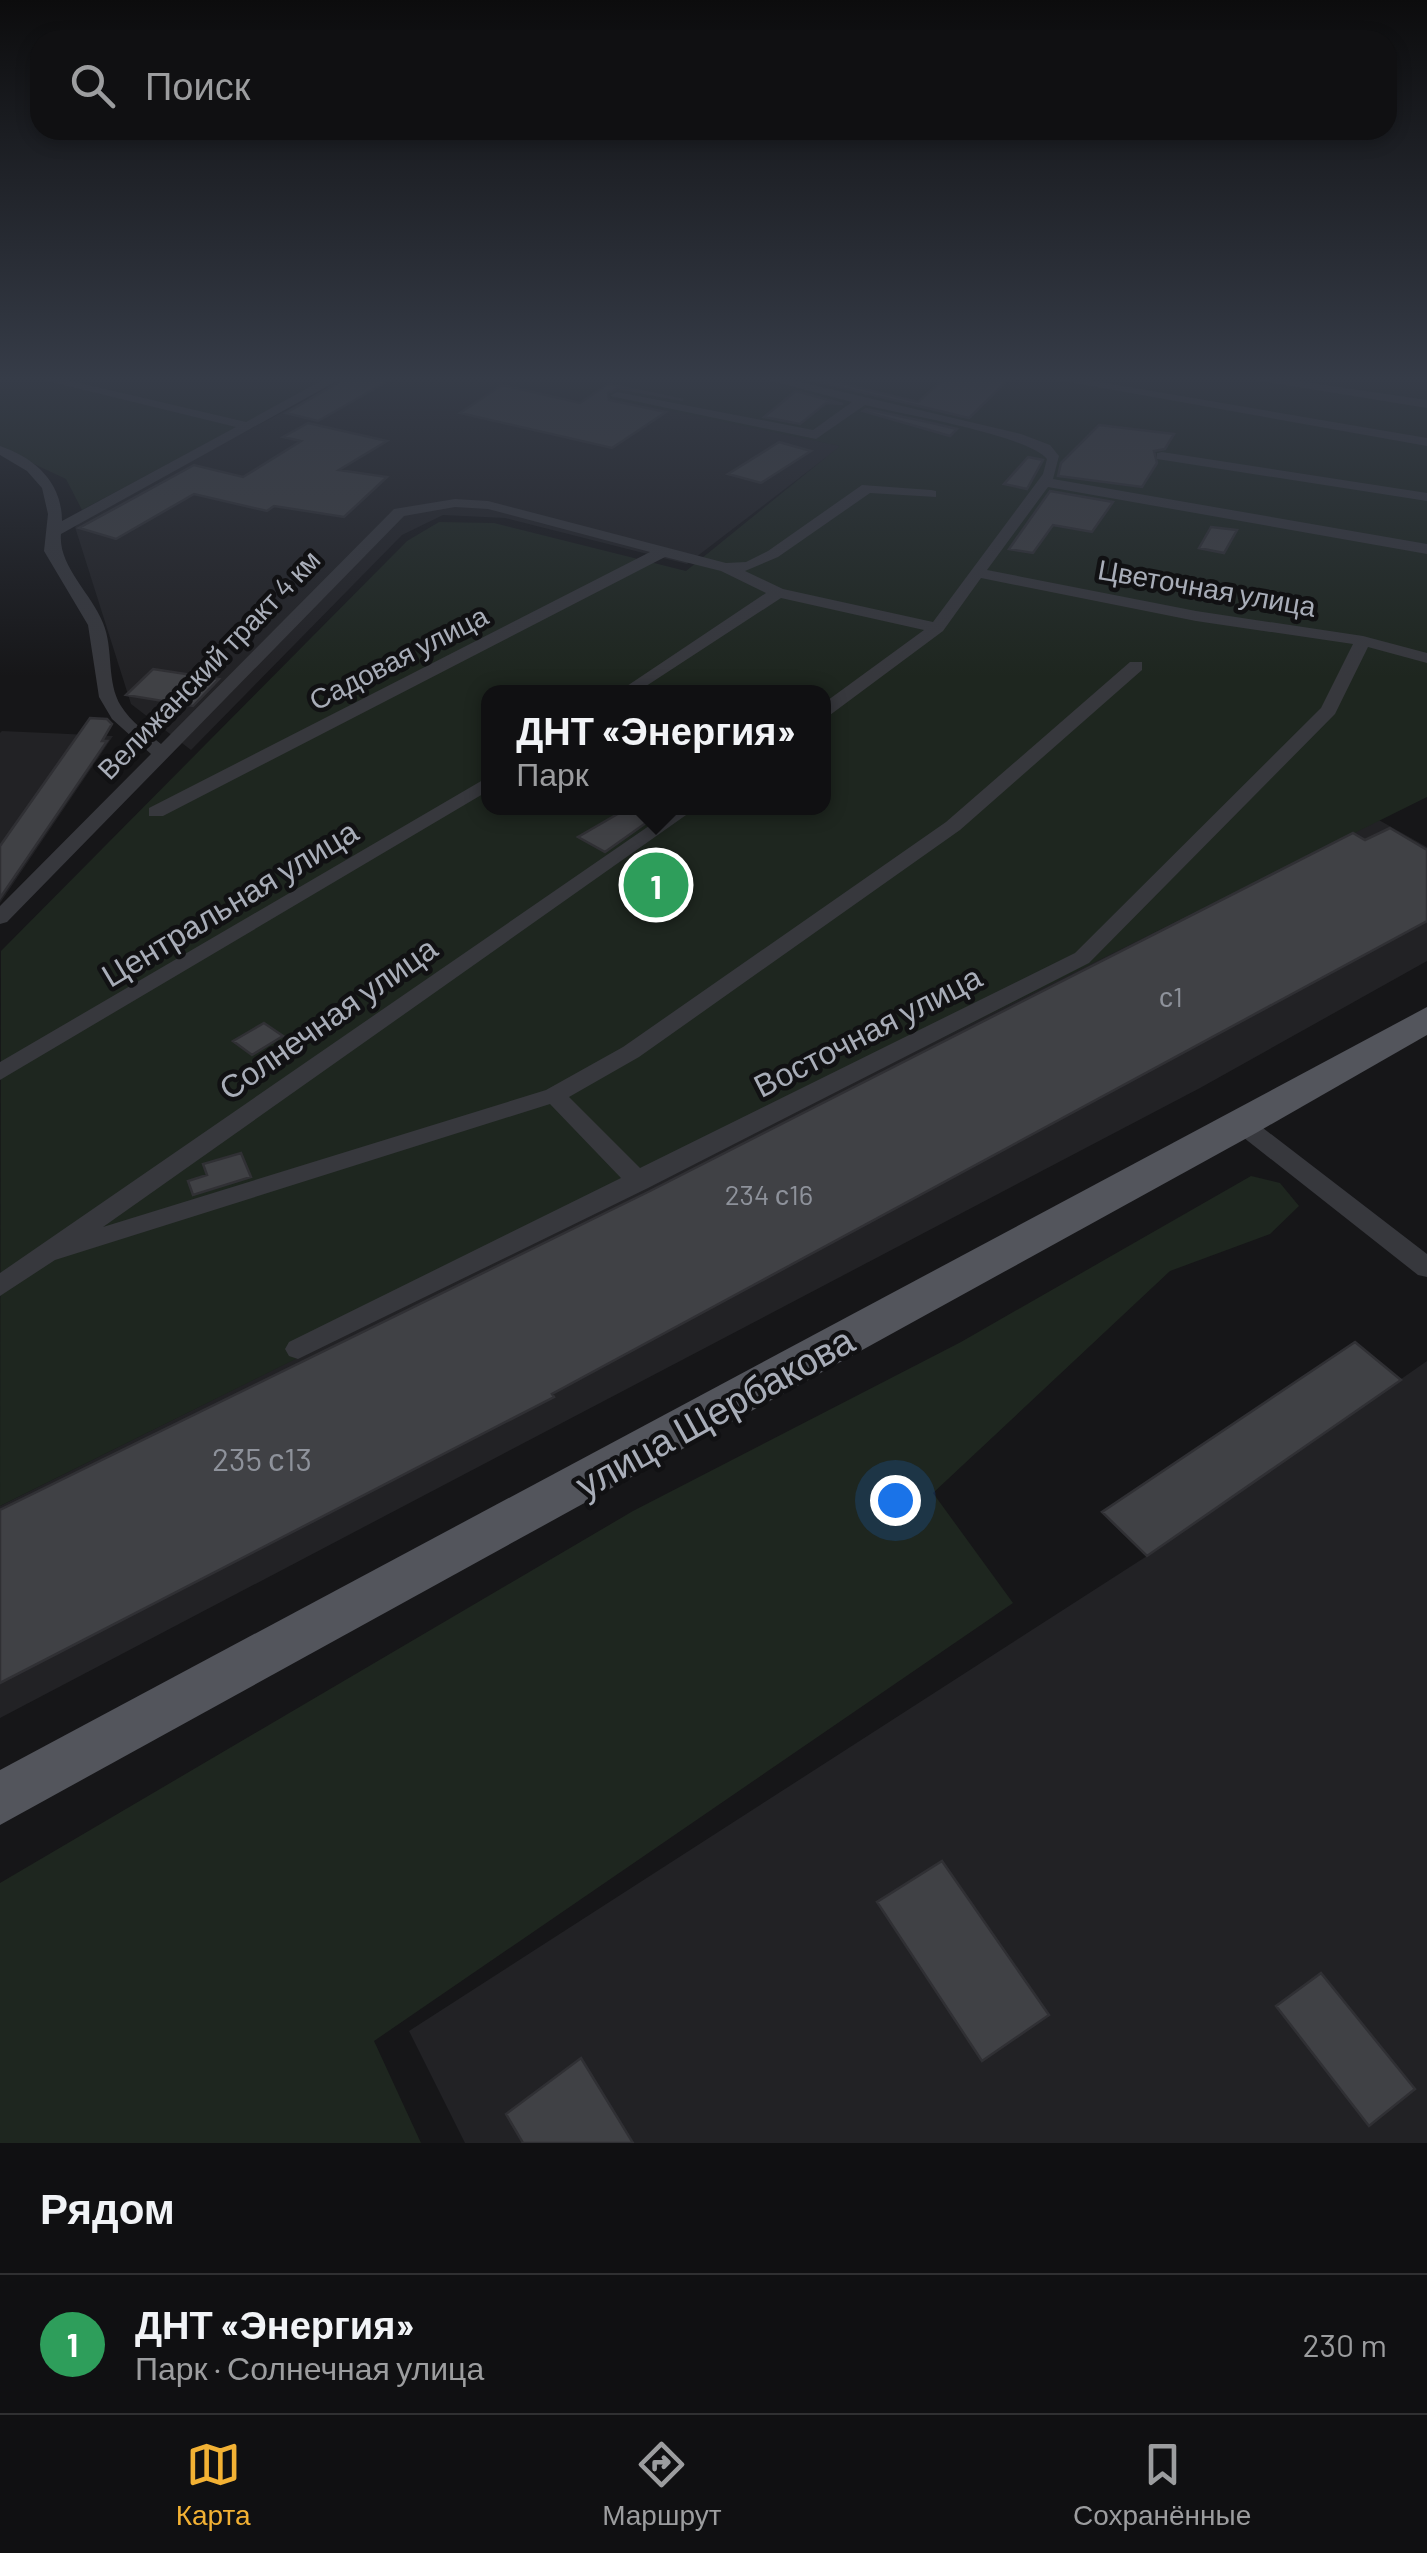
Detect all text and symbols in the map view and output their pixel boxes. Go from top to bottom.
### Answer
search box [30,30,1397,140]
icon: search [65,58,120,113]
text: Поиск [145,62,250,108]
street label: Велижанский тракт 4 км [90,542,326,786]
street label: Цветочная улица [1095,551,1319,623]
street label: Садовая улица [303,597,493,717]
popup [481,685,831,815]
text: ДНТ «Энергия» [516,707,796,753]
text: Парк [516,754,589,792]
street label: Центральная улица [94,810,365,994]
pin: 1 [624,848,688,922]
street label: Солнечная улица [211,928,444,1107]
street label: Восточная улица [747,956,988,1105]
house number: с1 [1159,979,1183,1013]
house number: 234 с16 [725,1177,813,1211]
street label: улица Щербакова [567,1315,862,1507]
house number: 235 с13 [212,1439,312,1477]
your location [870,1475,921,1526]
text: Рядом [40,2182,175,2232]
text: ДНТ «Энергия» [135,2301,415,2347]
text: 1 [67,2325,78,2363]
text: 230 m [1303,2325,1387,2363]
text: Парк · Солнечная улица [135,2348,484,2386]
tab: Карта [176,2437,251,2532]
tab: Маршрут [602,2437,721,2532]
tab: Сохранённые [1073,2437,1251,2532]

